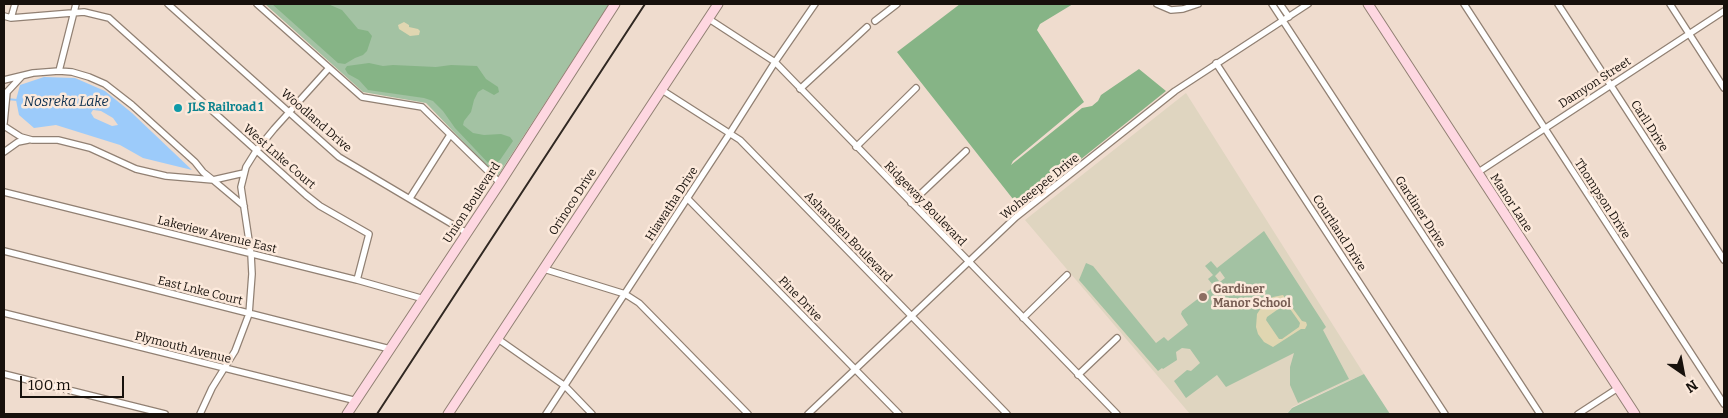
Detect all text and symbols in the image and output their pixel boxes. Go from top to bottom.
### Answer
street label: Damyon Street [1556,54,1634,112]
street label: Woodland Drive [278,86,354,156]
water label: Nosreka Lake [23,94,109,110]
street label: Carll Drive [1627,98,1671,154]
place label: JLS Railroad 1 [188,101,264,115]
marker: JLS Railroad 1 [172,102,184,114]
street label: West Lnke Court [240,122,318,192]
street label: Wohseepee Drive [998,151,1082,223]
street label: Thompson Drive [1571,156,1633,242]
street label: Ridgeway Boulevard [881,159,969,249]
street label: Union Boulevard [440,160,504,246]
street label: Hiawatha Drive [643,164,701,244]
street label: Orinoco Drive [546,166,600,238]
street label: Manor Lane [1487,171,1535,235]
street label: Gardiner Drive [1392,174,1448,250]
street label: Asharoken Boulevard [801,189,895,285]
street label: Courtland Drive [1309,192,1369,274]
street label: Lakeview Avenue East [156,213,278,257]
street label: East Lnke Court [156,273,244,309]
street label: Pine Drive [775,274,825,324]
place label: Gardiner Manor School [1213,283,1291,311]
marker: Gardiner Manor School [1197,291,1209,303]
street label: Plymouth Avenue [133,329,233,367]
north arrow [1658,348,1708,398]
scale bar [22,366,126,398]
text: 100 m [28,376,71,394]
text: N [1682,376,1701,396]

